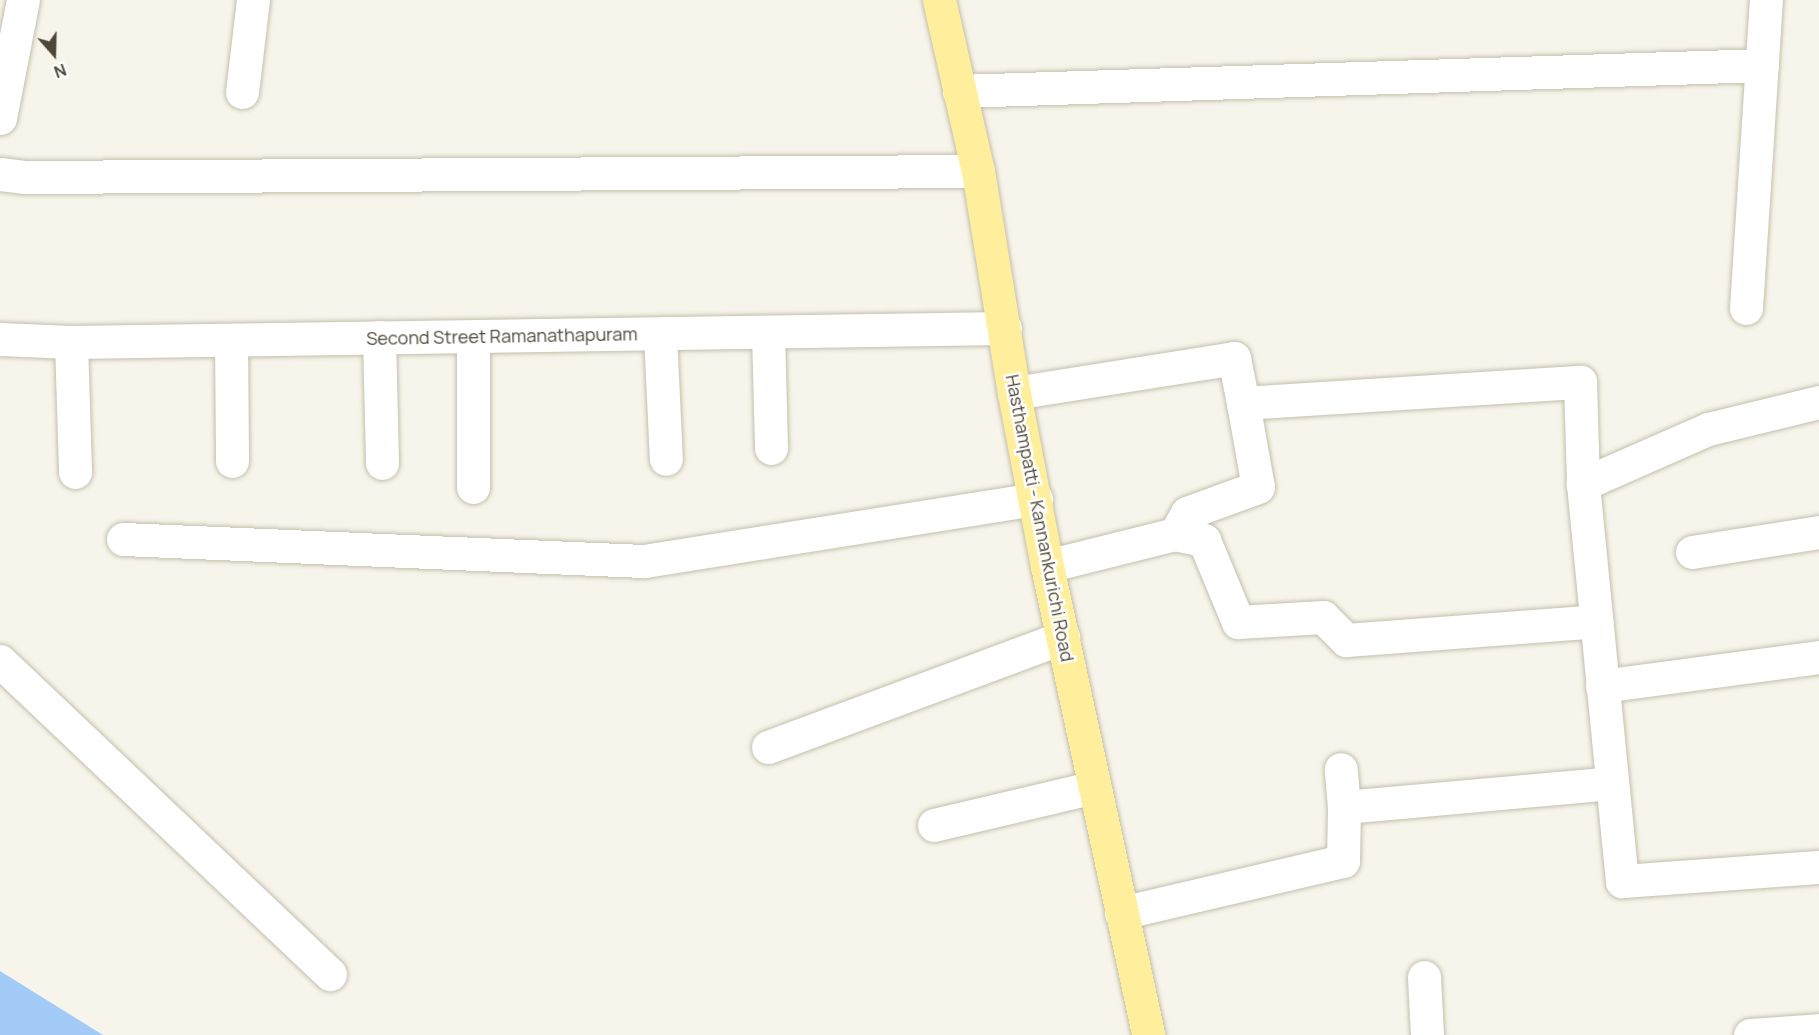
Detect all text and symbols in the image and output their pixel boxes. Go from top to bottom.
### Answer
north arrow [24,24,84,84]
text: N [51,59,69,83]
street label: Second Street Ramanathapuram [366,323,638,349]
street label: Hasthampatti - Kannankurichi Road [1002,373,1078,663]

